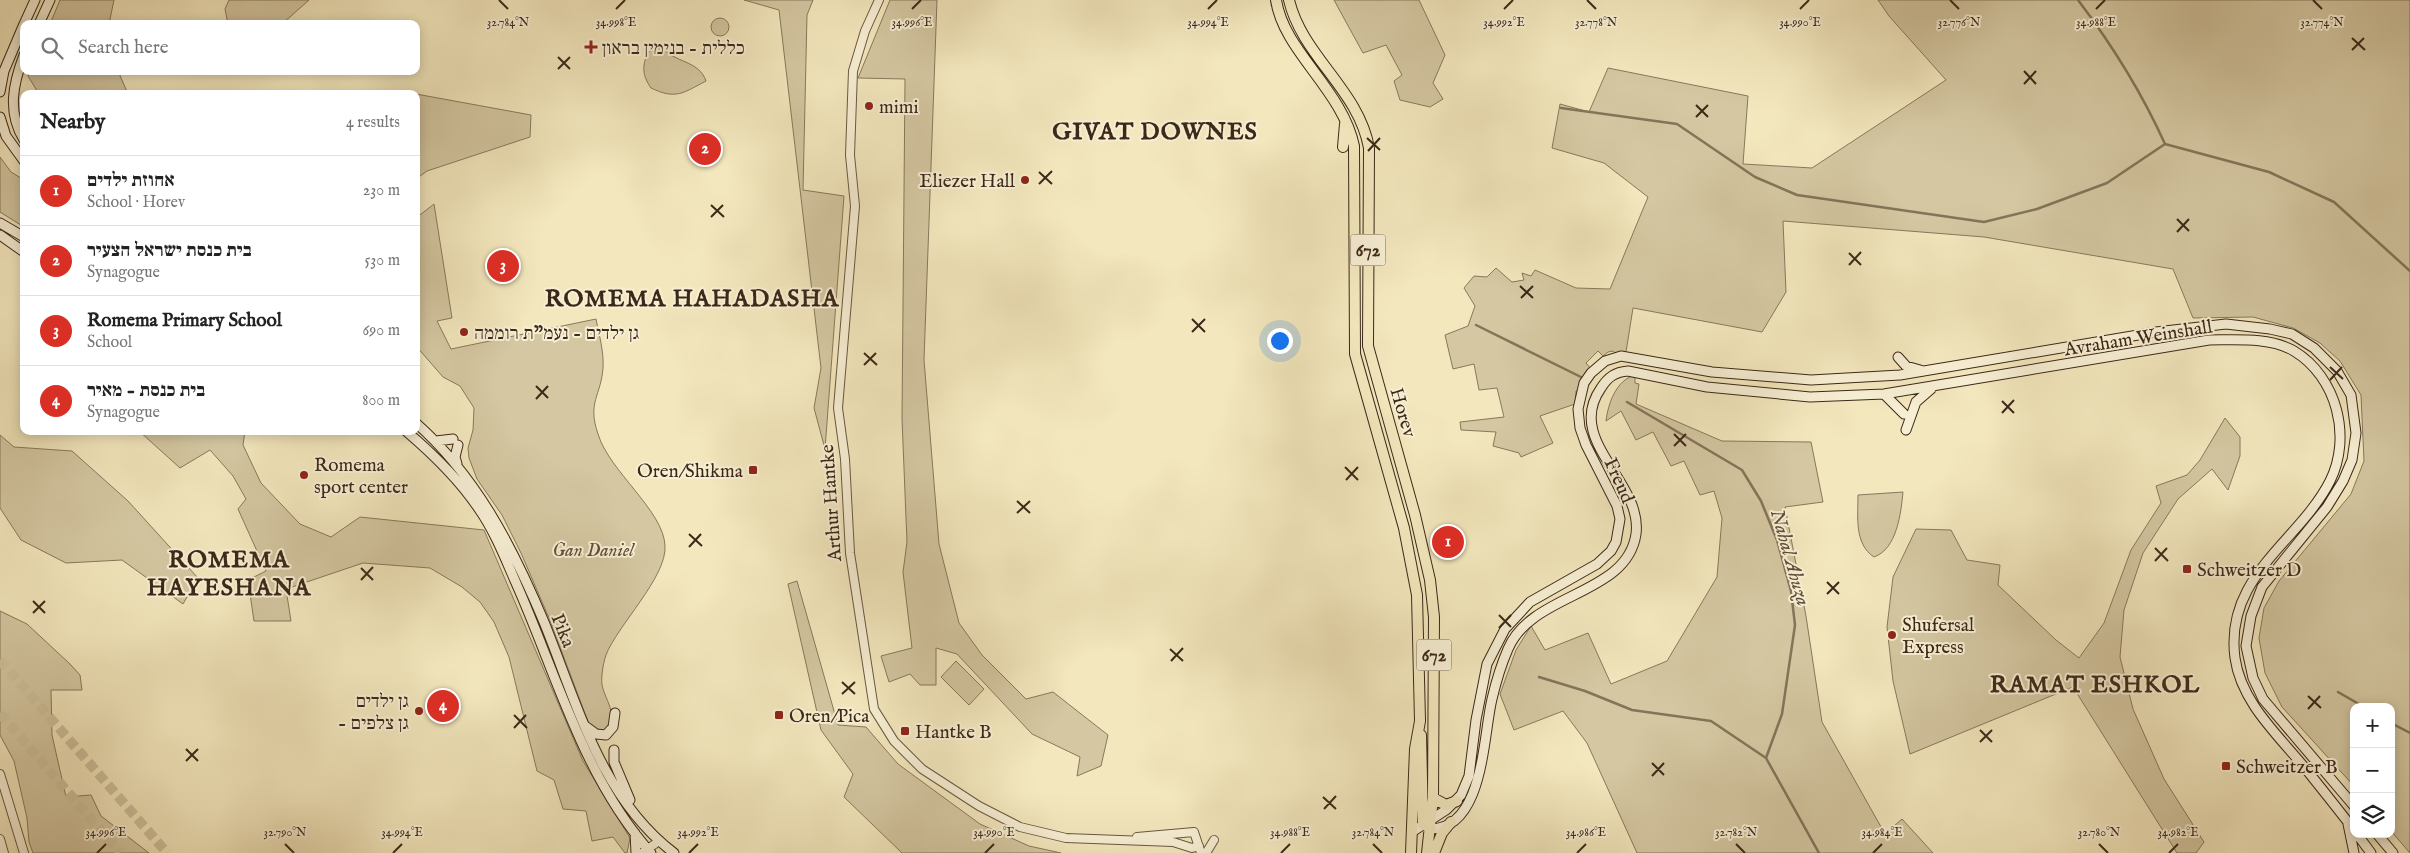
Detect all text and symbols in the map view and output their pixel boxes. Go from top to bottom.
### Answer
text: 32.784°N [487,15,530,30]
text: 34.998°E [596,15,636,30]
text: 34.996°E [892,15,932,30]
text: 34.994°E [1187,15,1229,30]
text: 34.992°E [1483,15,1525,30]
text: 32.778°N [1575,15,1618,30]
text: 34.990°E [1779,15,1821,30]
text: 32.776°N [1938,15,1981,30]
text: 34.988°E [2076,15,2116,30]
text: 32.774°N [2300,15,2344,30]
search box [20,20,420,75]
icon: search [38,34,66,62]
text: Search here [78,36,169,60]
place label: כללית - בנימין בראון [602,37,745,61]
marker: כללית - בנימין בראון [584,40,598,54]
place label: mimi [879,96,919,120]
marker: mimi [863,100,875,112]
text: Nearby [40,109,105,136]
text: 4 results [346,113,400,133]
district label: GIVAT DOWNES [1052,117,1258,148]
pin: 2 [689,130,721,168]
text: אחוזת ילדים [87,169,175,193]
place label: Eliezer Hall [919,170,1016,194]
marker: Eliezer Hall [1019,174,1031,186]
text: 1 [53,181,59,201]
text: 230 m [363,181,400,201]
text: School · Horev [87,193,185,213]
road number: 672 [1350,234,1386,266]
text: בית כנסת ישראל הצעיר [87,239,252,263]
pin: 3 [487,247,519,285]
text: 2 [52,251,60,271]
text: 530 m [365,251,400,271]
text: Synagogue [87,263,160,283]
district label: ROMEMA HAHADASHA [545,284,840,315]
text: Romema Primary School [87,309,282,333]
street label: Avraham Weinshall [2062,315,2215,363]
text: 3 [53,321,59,341]
text: 690 m [363,321,400,341]
place label: גן ילדים - נעמ"ת רוממה [474,322,639,346]
marker: גן ילדים - נעמ"ת רוממה [458,326,470,338]
your location [1267,328,1293,354]
text: School [87,333,132,353]
text: בית כנסת - מאיר [87,379,205,403]
street label: Horev [1384,385,1421,441]
text: 4 [52,391,60,411]
text: 800 m [362,391,400,411]
text: Synagogue [87,403,160,423]
street label: Arthur Hantke [816,443,848,563]
place label: Romema sport center [314,454,408,500]
street label: Freud [1598,454,1639,508]
place label: Oren/Shikma [637,460,744,484]
marker: Oren/Shikma [747,464,759,476]
marker: Romema sport center [298,469,310,481]
water label: Nahal Ahuza [1764,506,1815,609]
pin: 1 [1432,523,1464,561]
park label: Gan Daniel [552,539,635,563]
district label: ROMEMA HAYESHANA [147,545,312,604]
place label: Schweitzer D [2197,559,2301,583]
marker: Schweitzer D [2181,563,2193,575]
street label: Pika [545,610,580,652]
place label: Shufersal Express [1902,614,1975,660]
marker: Shufersal Express [1886,629,1898,641]
road number: 672 [1416,640,1452,670]
district label: RAMAT ESHKOL [1990,670,2200,701]
pin: 4 [427,687,459,725]
place label: גן ילדים - גן צלפים [338,690,409,736]
map controls [2350,703,2395,838]
button: + [2350,703,2395,748]
marker: גן ילדים - גן צלפים [413,705,425,717]
place label: Oren/Pica [789,705,870,729]
marker: Oren/Pica [773,709,785,721]
place label: Hantke B [915,721,992,745]
marker: Hantke B [899,725,911,737]
button: − [2350,748,2395,793]
place label: Schweitzer B [2236,756,2338,780]
marker: Schweitzer B [2220,760,2232,772]
button: layers [2350,793,2395,838]
text: 34.996°E [86,825,126,840]
text: 32.790°N [264,825,307,840]
text: 34.994°E [381,825,423,840]
text: 34.992°E [677,825,719,840]
text: 34.990°E [973,825,1015,840]
text: 34.988°E [1270,825,1310,840]
text: 32.784°N [1352,825,1395,840]
text: 34.986°E [1566,825,1606,840]
text: 32.782°N [1715,825,1758,840]
text: 34.984°E [1861,825,1903,840]
text: 32.780°N [2078,825,2121,840]
text: 34.982°E [2158,825,2198,840]

